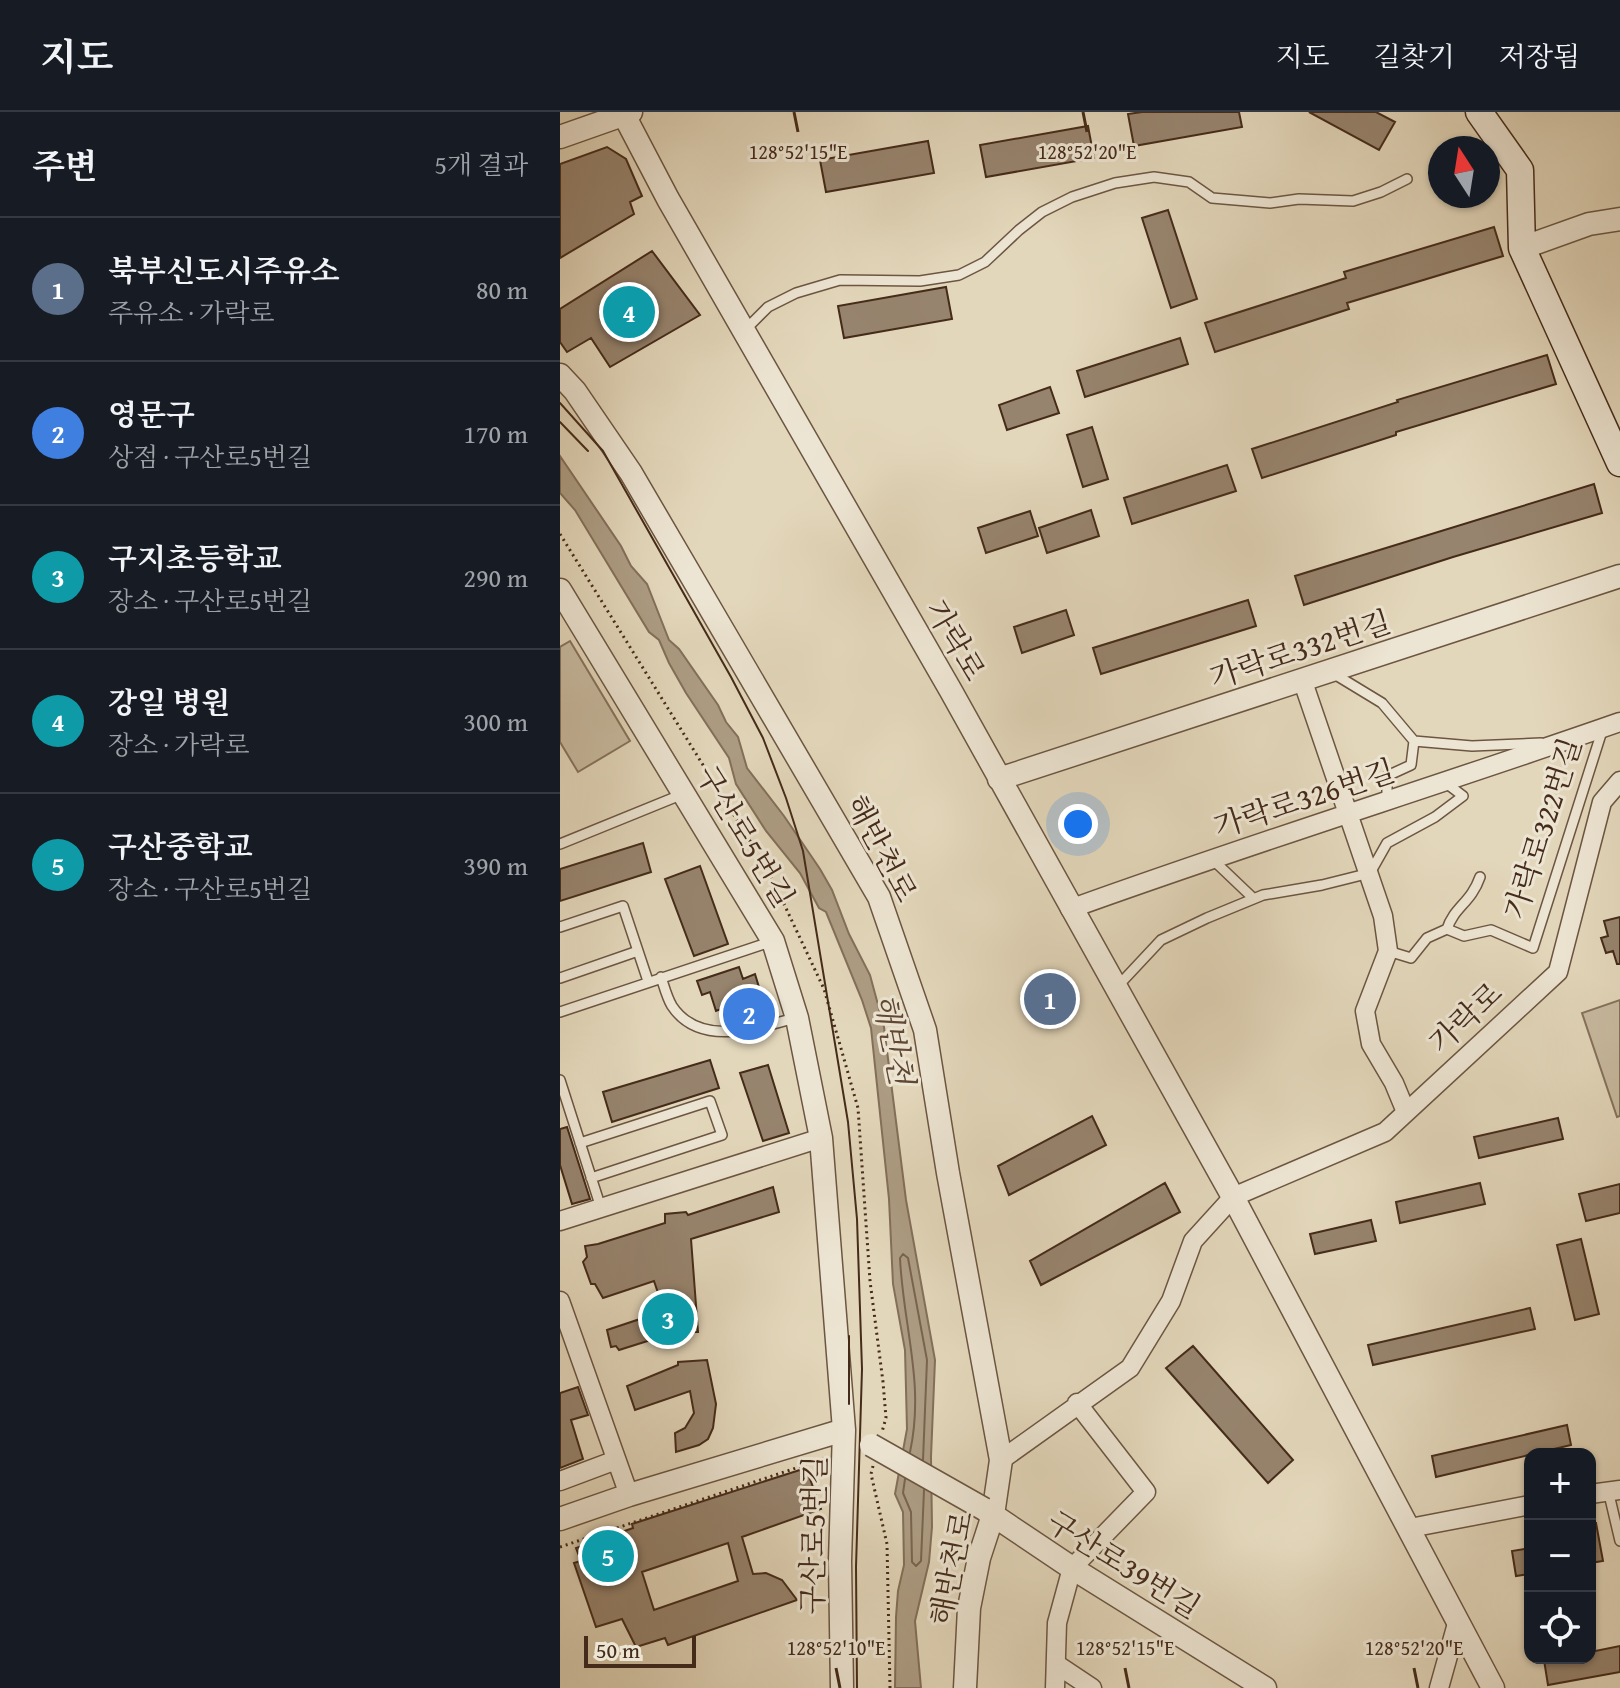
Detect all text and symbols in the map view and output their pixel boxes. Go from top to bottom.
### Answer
text: 지도 [40,28,113,84]
text: 지도 [1276,35,1330,76]
text: 길찾기 [1374,35,1455,76]
text: 저장됨 [1499,35,1580,76]
north arrow [1428,136,1500,208]
text: 128°52'15"E [749,137,847,166]
text: 128°52'20"E [1038,137,1136,166]
text: 주변 [32,141,98,190]
text: 5개 결과 [434,145,528,184]
text: 북부신도시주유소 [108,248,340,292]
text: 1 [51,270,65,309]
text: 80 m [476,270,528,309]
pin: 4 [603,282,655,342]
text: 주유소 · 가락로 [108,293,274,332]
text: 영문구 [108,392,195,436]
text: 2 [51,414,65,453]
text: 170 m [463,414,528,453]
text: 상점 · 구산로5번길 [108,437,312,476]
text: 구지초등학교 [108,536,282,580]
text: 3 [51,558,65,597]
text: 290 m [463,558,528,597]
text: 장소 · 구산로5번길 [108,581,312,620]
street label: 가락로 [915,591,997,689]
street label: 가락로332번길 [1204,599,1396,699]
text: 강일 병원 [108,680,231,724]
text: 4 [51,702,65,741]
text: 300 m [463,702,528,741]
text: 장소 · 가락로 [108,725,249,764]
street label: 가락로322번길 [1492,732,1592,924]
street label: 가락로326번길 [1208,748,1400,848]
street label: 구산로5번길 [686,756,806,916]
street label: 해반천로 [835,786,929,910]
your location [1058,804,1098,844]
text: 구산중학교 [108,824,253,868]
text: 5 [51,846,65,885]
text: 390 m [463,846,528,885]
text: 장소 · 구산로5번길 [108,869,312,908]
pin: 1 [1024,969,1076,1029]
street label: 가락로 [1418,971,1512,1063]
pin: 2 [723,984,775,1044]
water label: 해반천 [862,989,926,1091]
pin: 3 [642,1289,694,1349]
map controls [1524,1448,1596,1664]
button: + [1524,1448,1596,1520]
street label: 구산로5번길 [790,1455,836,1615]
street label: 구산로39번길 [1039,1499,1209,1629]
street label: 해반천로 [918,1507,984,1629]
button: − [1524,1520,1596,1592]
pin: 5 [582,1526,634,1586]
button: locate [1524,1592,1596,1664]
scale bar [584,1632,696,1668]
text: 128°52'10"E [787,1633,885,1662]
text: 128°52'15"E [1076,1633,1174,1662]
text: 128°52'20"E [1365,1633,1463,1662]
text: 50 m [596,1634,640,1666]

